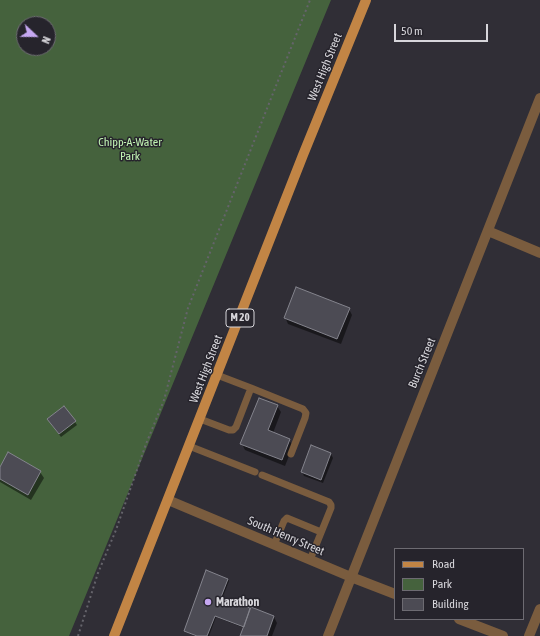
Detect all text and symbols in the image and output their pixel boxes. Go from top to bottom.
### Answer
north arrow [16,16,56,56]
scale bar [396,16,490,42]
text: 50 m [401,24,423,38]
street label: West High Street [305,31,345,103]
text: N [39,35,53,45]
park label: Chipp-A-Water Park [98,135,162,163]
road number: M 20 [226,309,254,327]
street label: West High Street [186,333,226,405]
street label: Burch Street [405,336,439,390]
street label: South Henry Street [245,513,327,559]
legend [394,548,524,620]
text: Road [432,557,455,571]
text: Park [432,577,452,591]
place label: Marathon [216,595,259,609]
marker: Marathon [203,597,213,607]
text: Building [432,597,469,611]

